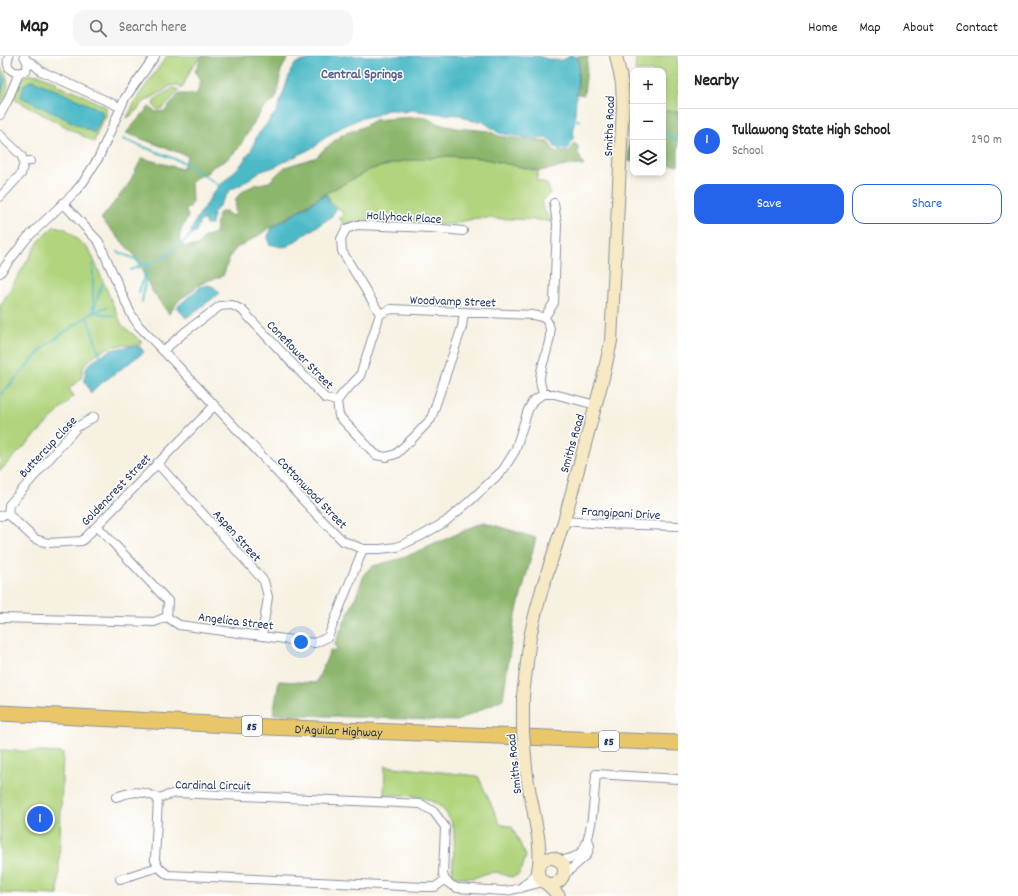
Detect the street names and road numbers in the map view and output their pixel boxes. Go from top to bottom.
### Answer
street label: Smiths Road [600,95,621,157]
street label: Hollyhock Place [366,207,442,230]
street label: Woodvamp Street [410,292,496,314]
street label: Coneflower Street [261,317,337,395]
street label: Buttercup Close [15,412,83,483]
street label: Smiths Road [556,412,591,475]
street label: Goldencrest Street [77,450,156,531]
street label: Cottonwood Street [272,453,351,534]
street label: Frangipani Drive [581,503,661,526]
street label: Aspen Street [207,506,265,567]
street label: Angelica Street [197,608,275,637]
road number: 85 [242,716,262,736]
street label: D'Aguilar Highway [294,721,383,743]
road number: 85 [599,731,619,751]
street label: Smiths Road [503,733,528,795]
street label: Cardinal Circuit [175,776,251,797]

